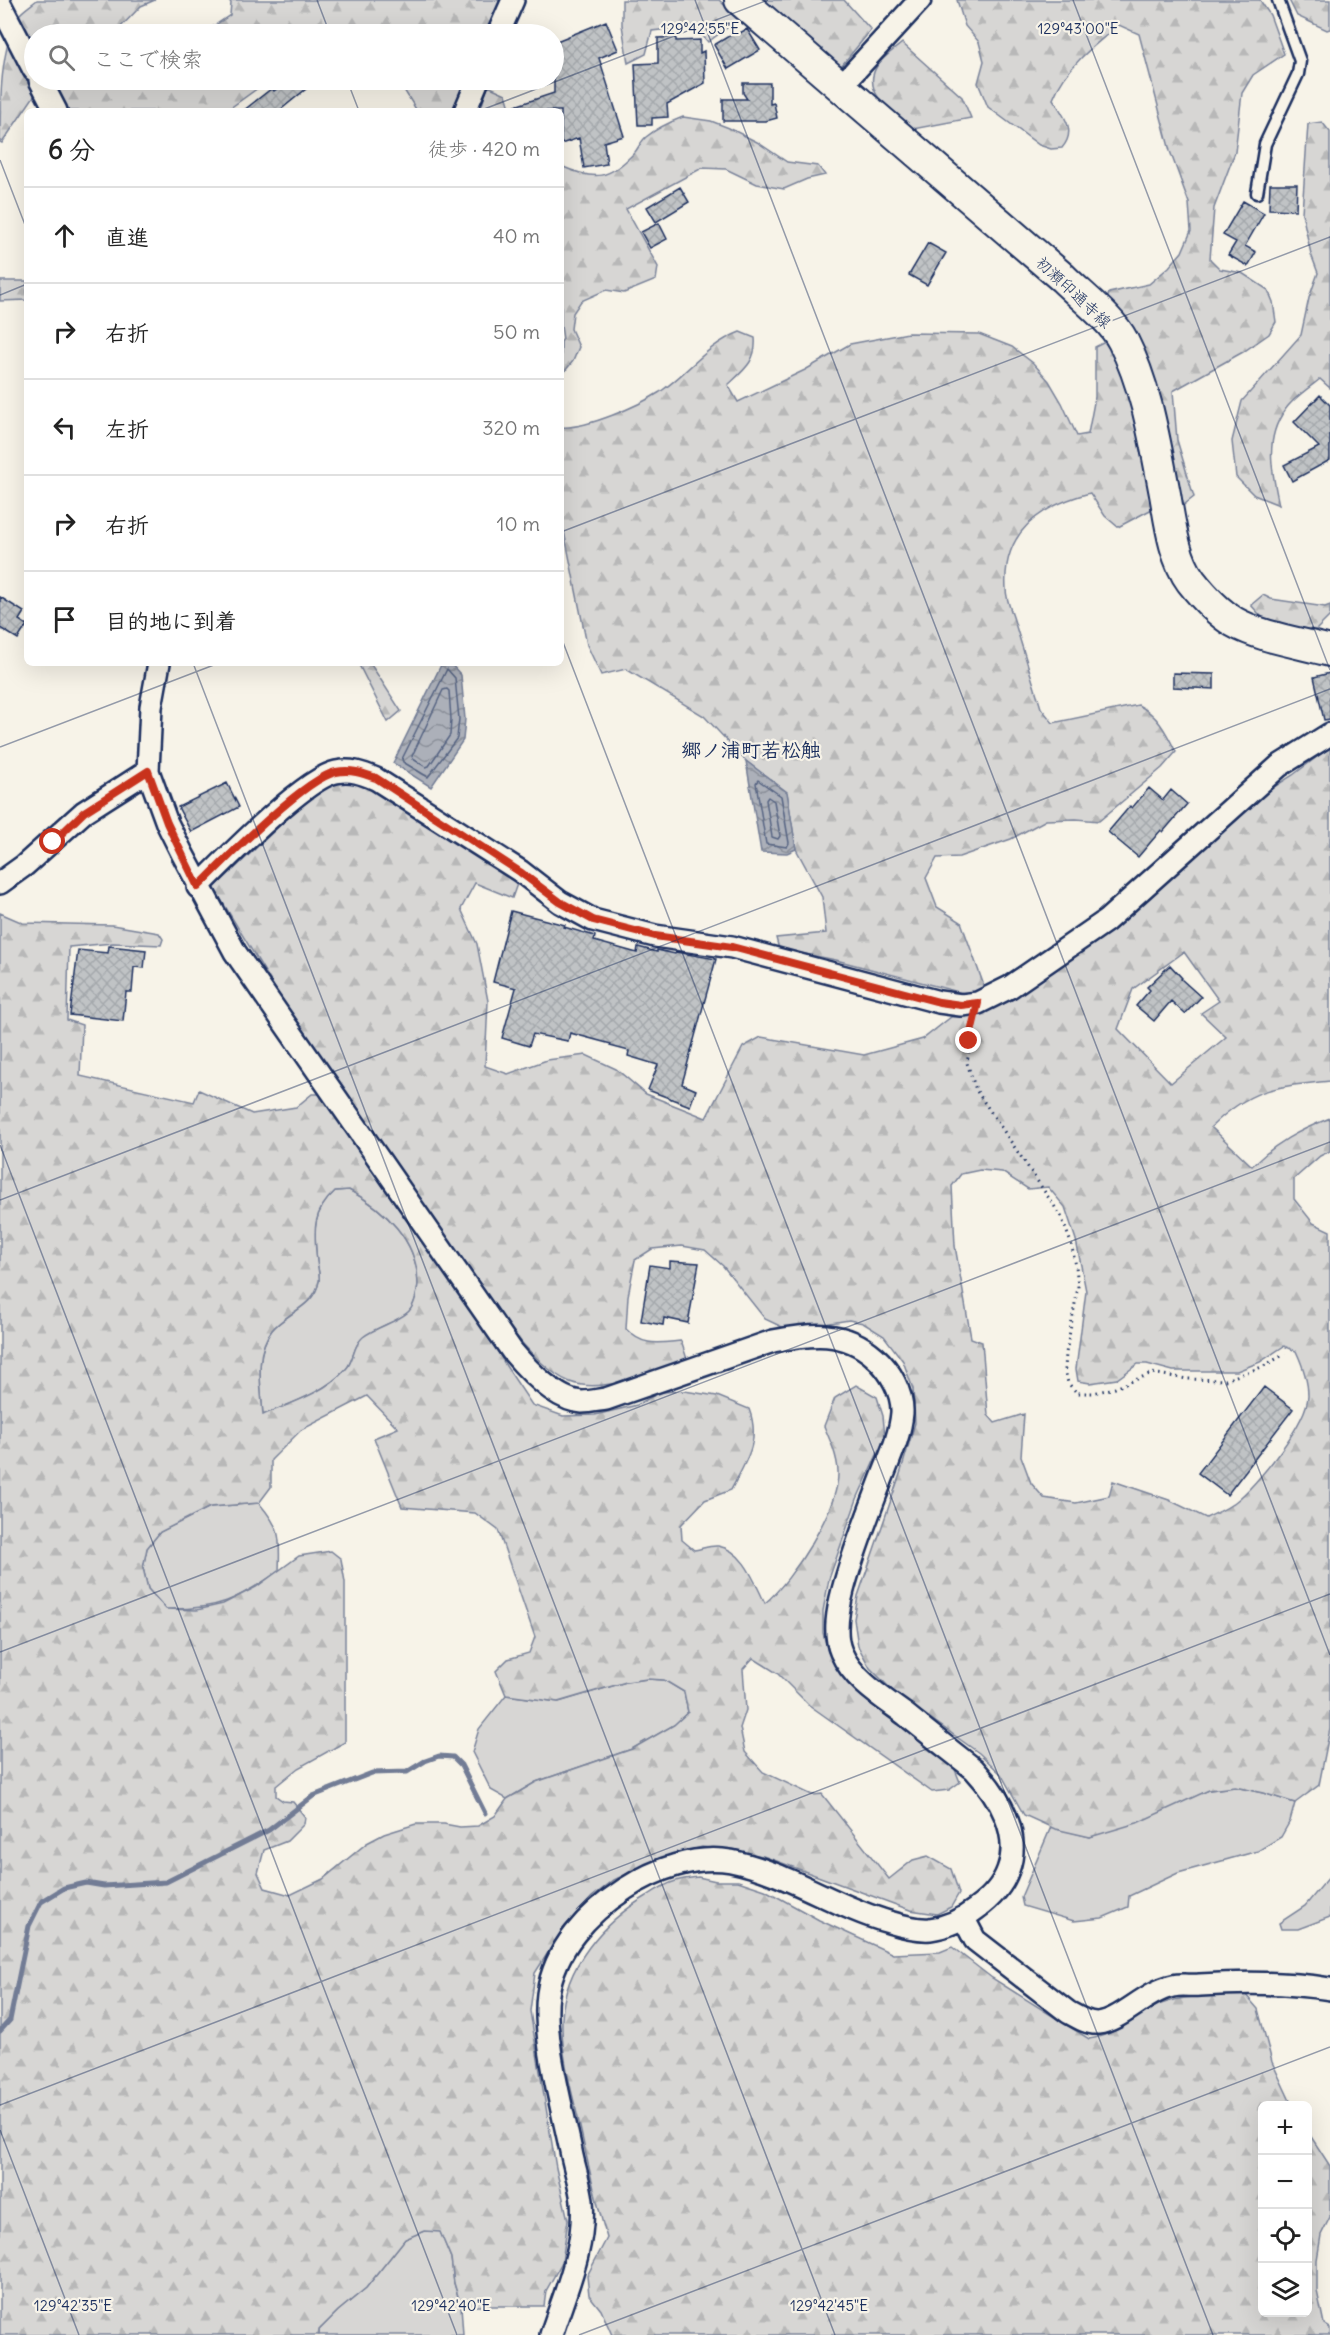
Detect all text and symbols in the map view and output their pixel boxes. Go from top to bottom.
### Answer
text: 129°42'55"E [661,19,739,38]
text: 129°43'00"E [1037,19,1119,38]
search box [24,24,564,90]
icon: search [45,41,78,74]
text: ここで検索 [93,45,203,73]
text: 6 分 [48,133,95,166]
text: 徒歩 · 420 m [428,136,540,161]
icon: ahead [48,219,81,252]
text: 直進 [105,223,149,251]
text: 40 m [493,223,540,248]
street label: 初瀬印通寺線 [1032,252,1116,332]
icon: right [48,315,81,348]
text: 右折 [105,319,149,347]
text: 50 m [493,319,540,344]
icon: left [48,411,81,444]
text: 左折 [105,415,149,443]
text: 320 m [482,415,540,440]
icon: right [48,507,81,540]
text: 右折 [105,511,149,539]
text: 10 m [497,511,540,536]
icon: arrive [48,603,81,636]
text: 目的地に到着 [105,607,237,635]
district label: 郷ノ浦町若松触 [681,737,821,762]
route start [39,828,65,854]
route end [955,1027,981,1053]
map controls [1258,2101,1312,2317]
button: + [1258,2101,1312,2155]
button: − [1258,2155,1312,2209]
button: locate [1258,2209,1312,2263]
button: layers [1258,2263,1312,2317]
text: 129°42'35"E [34,2296,112,2315]
text: 129°42'40"E [411,2296,491,2315]
text: 129°42'45"E [790,2296,868,2315]

